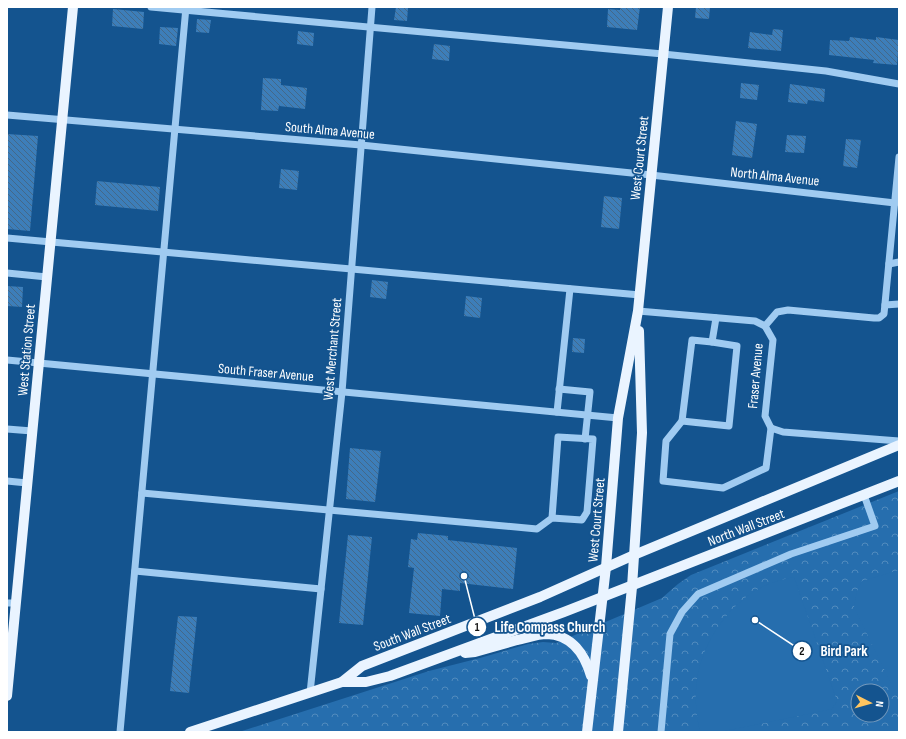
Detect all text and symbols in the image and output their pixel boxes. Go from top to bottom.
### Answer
street label: West Court Street [627,115,652,201]
street label: South Alma Avenue [285,118,375,143]
street label: North Alma Avenue [730,163,820,190]
street label: West Merchant Street [320,297,345,401]
street label: West Station Street [14,303,39,397]
street label: Fraser Avenue [744,343,767,409]
street label: South Fraser Avenue [218,360,314,385]
street label: West Court Street [584,477,609,563]
street label: North Wall Street [705,505,787,550]
street label: South Wall Street [371,610,453,655]
callout: Life Compass Church [467,613,614,640]
text: Life Compass Church [495,618,605,637]
text: 1 [475,620,480,635]
callout: Bird Park [792,637,876,664]
text: Bird Park [820,642,868,661]
text: 2 [799,644,805,659]
north arrow [850,683,890,723]
text: N [873,700,886,708]

